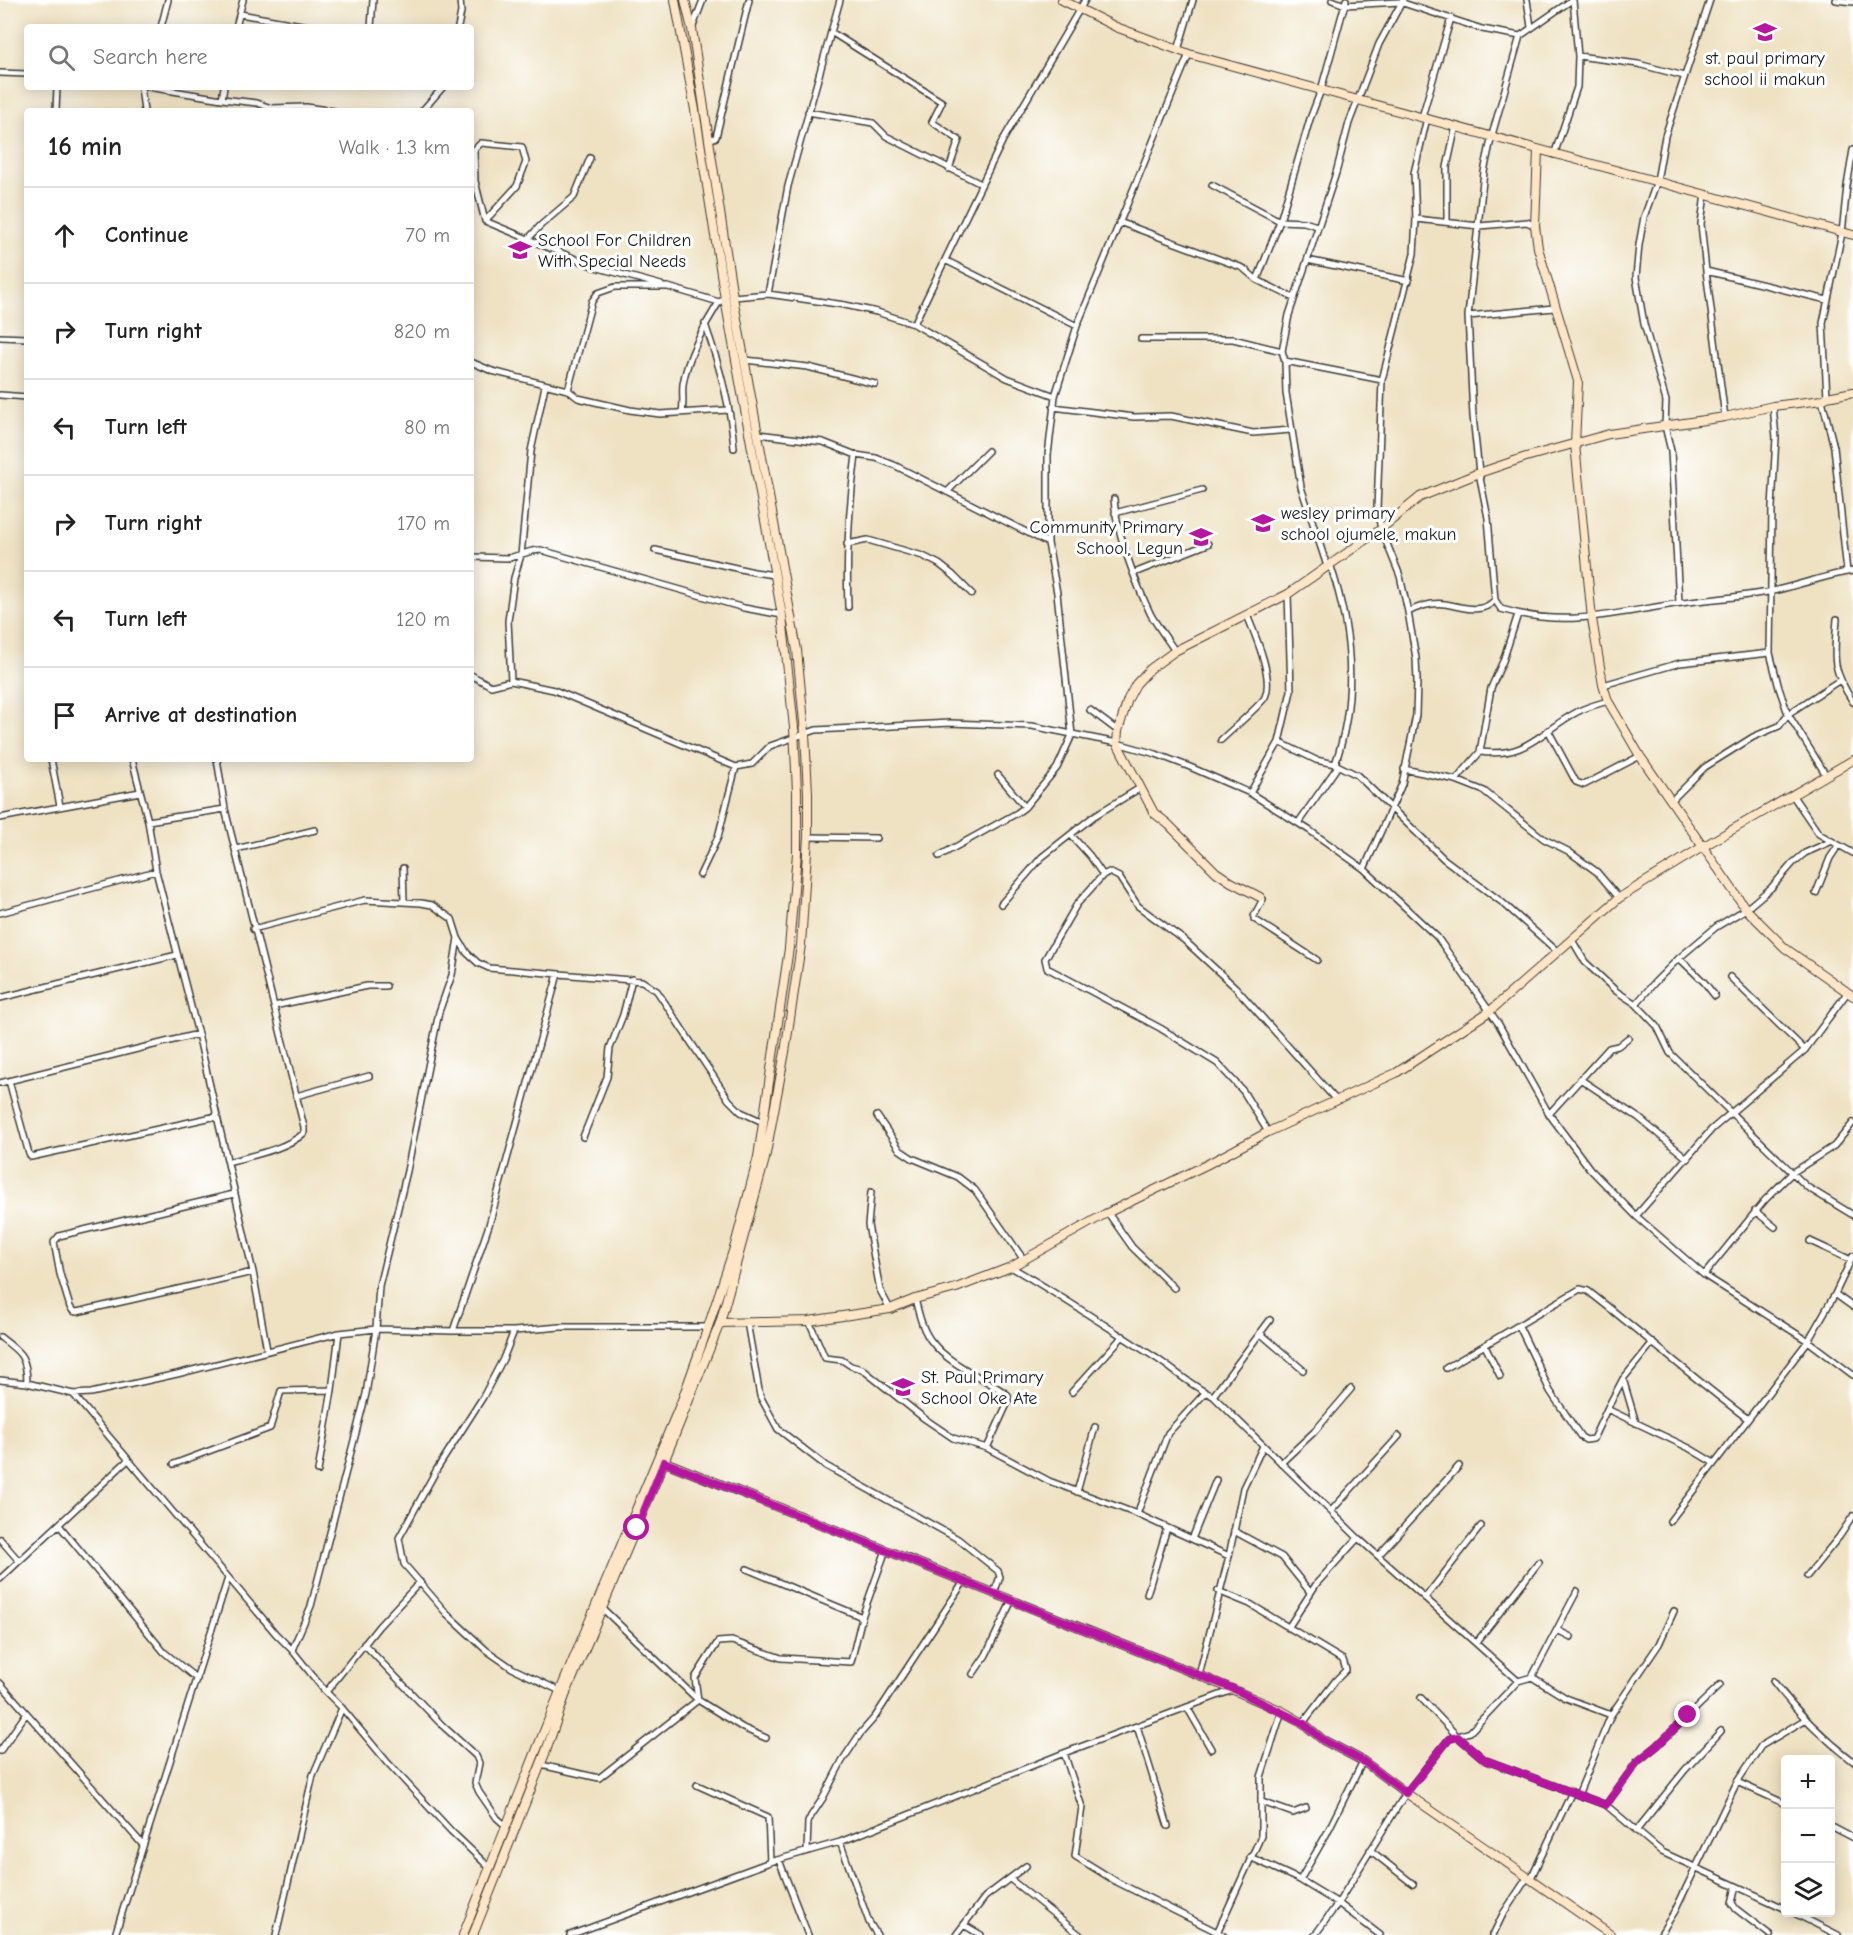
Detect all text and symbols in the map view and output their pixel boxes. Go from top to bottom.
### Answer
school or university icon: st. paul primary school ii makun [1752,19,1778,45]
search box [24,24,474,90]
icon: search [45,41,78,74]
text: Search here [93,44,208,70]
place label: st. paul primary school ii makun [1705,48,1826,90]
text: 16 min [48,132,122,162]
text: Walk · 1.3 km [339,136,450,159]
icon: ahead [48,219,81,252]
text: Continue [105,222,188,248]
text: 70 m [405,224,450,247]
place label: School For Children With Special Needs [538,230,691,272]
school or university icon: School For Children With Special Needs [507,237,533,263]
icon: right [48,315,81,348]
text: Turn right [105,318,202,344]
text: 820 m [394,320,450,343]
icon: left [48,411,81,444]
text: Turn left [105,414,187,440]
text: 80 m [404,416,450,439]
place label: wesley primary school ojumele, makun [1281,503,1457,545]
icon: right [48,507,81,540]
text: Turn right [105,510,202,536]
school or university icon: wesley primary school ojumele, makun [1250,510,1276,536]
text: 170 m [397,512,450,535]
place label: Community Primary School, Legun [1030,517,1184,559]
school or university icon: Community Primary School, Legun [1188,524,1214,550]
icon: left [48,603,81,636]
text: Turn left [105,606,187,632]
text: 120 m [396,608,450,631]
icon: arrive [48,699,81,732]
text: Arrive at destination [105,702,297,728]
place label: St. Paul Primary School Oke Ate [921,1367,1044,1409]
school or university icon: St. Paul Primary School Oke Ate [890,1374,916,1400]
route start [623,1514,649,1540]
route end [1674,1701,1700,1727]
map controls [1781,1755,1835,1917]
button: + [1781,1755,1835,1809]
button: − [1781,1809,1835,1863]
button: layers [1781,1863,1835,1917]

